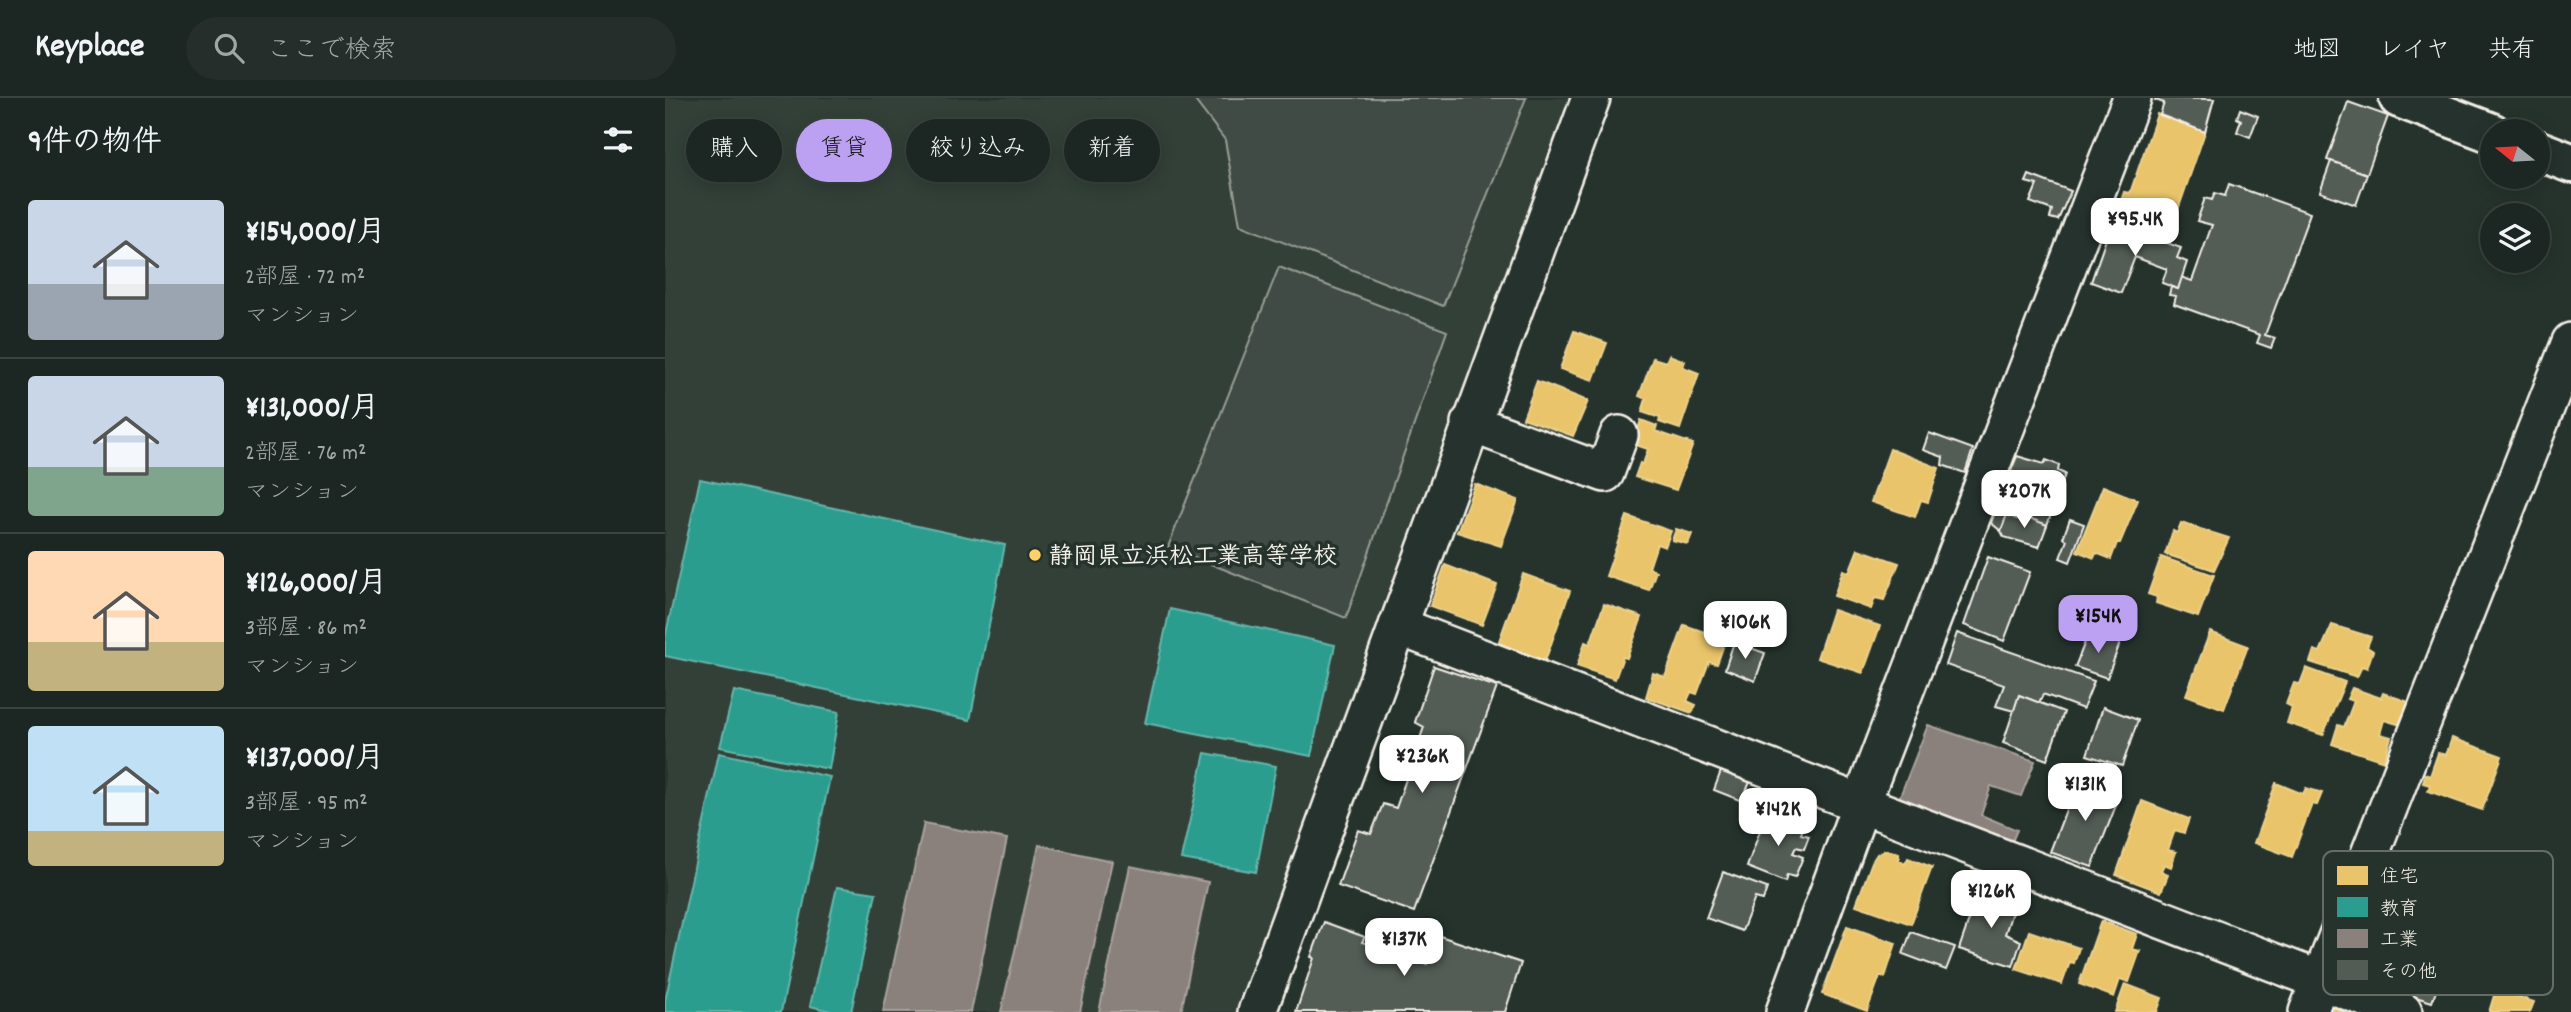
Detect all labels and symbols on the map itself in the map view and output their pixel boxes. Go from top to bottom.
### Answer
north arrow [2480,119,2550,189]
pin: ¥95.4K [2078,198,2192,258]
pin: ¥207K [1975,470,2073,530]
place label: 静岡県立浜松工業高等学校 [1049,541,1337,575]
marker: 静岡県立浜松工業高等学校 [1027,547,1043,563]
pin: ¥154K [2049,596,2147,655]
pin: ¥106K [1696,602,1794,661]
pin: ¥236K [1373,736,1471,795]
pin: ¥131K [2036,764,2134,823]
pin: ¥142K [1729,788,1827,848]
legend [2323,851,2553,995]
text: 住宅 [2380,865,2418,892]
pin: ¥126K [1942,870,2040,930]
text: 教育 [2380,897,2418,924]
pin: ¥137K [1355,918,1453,978]
text: 工業 [2380,928,2418,955]
text: その他 [2380,960,2437,987]

